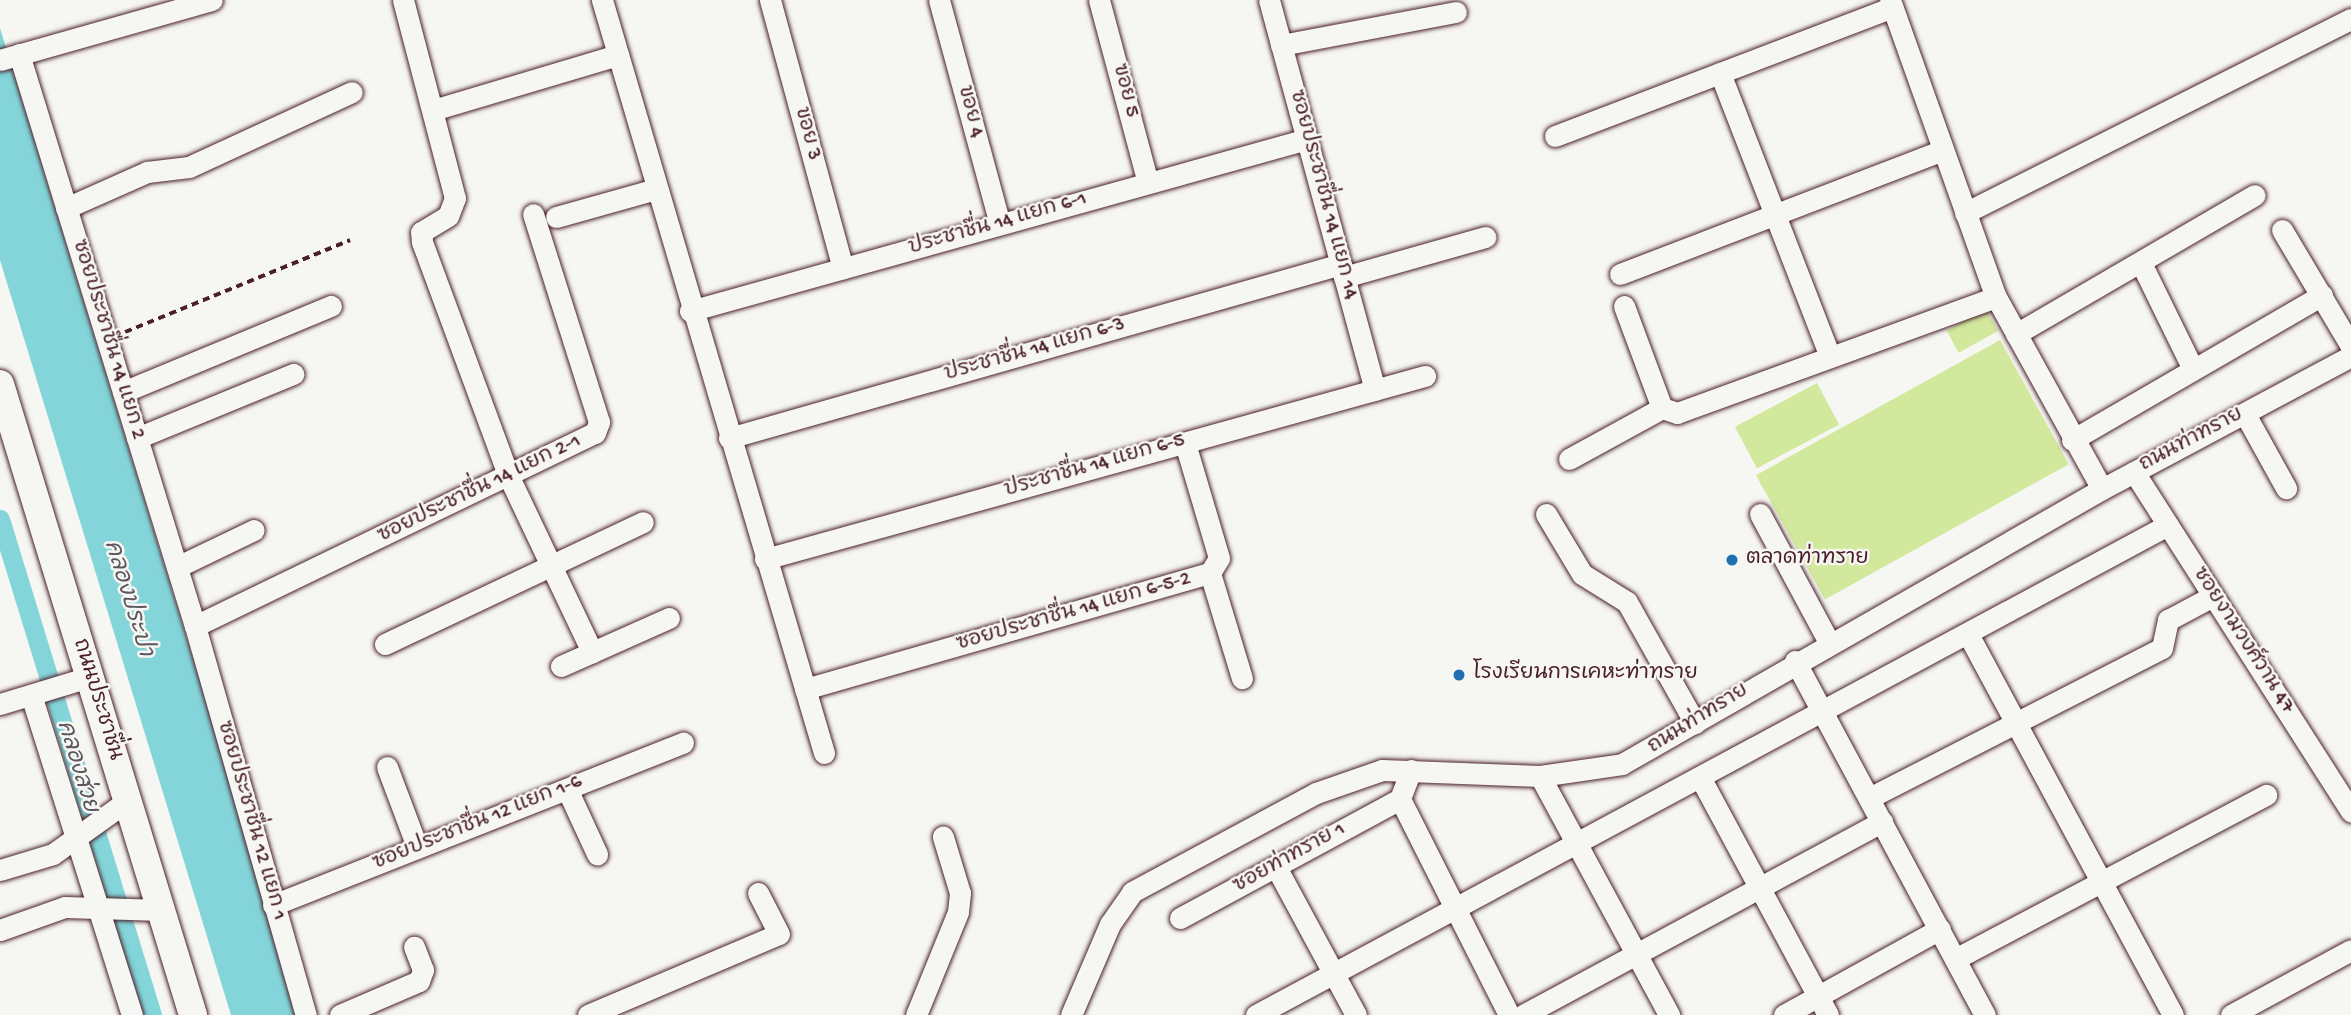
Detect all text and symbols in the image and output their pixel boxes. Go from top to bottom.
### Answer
street label: ฃอย 5 [1105,62,1143,120]
street label: ขอย 4 [950,83,988,141]
street label: ซอยประชาชื่น 14 แยก 14 [1282,88,1362,302]
street label: ขอย 3 [787,105,825,163]
street label: ประชาชื่น 14 แยก 6-1 [906,188,1090,262]
street label: ซอยประชาชื่น 14 แยก 2 [65,237,149,443]
street label: ประชาชื่น 14 แยก 6-3 [942,313,1128,389]
street label: ถนนท่าทราย [2136,403,2248,479]
street label: ประชาชื่น 14 แยก 6-5 [1002,429,1188,505]
street label: ซอยประชาชื่น 14 แยก 2-1 [374,430,586,550]
water label: คลองประปา [96,538,158,660]
place label: ตลาดท่าทราย [1746,547,1869,573]
marker: ตลาดท่าทราย [1724,552,1740,568]
street label: ซอยงามวงศ์วาน 47 [2185,563,2299,719]
street label: ซอยประชาชื่น 14 แยก 6-5-2 [954,567,1194,659]
street label: ถนนประชาชื่น [66,636,126,764]
place label: โรงเรียนการเคหะท่าทราย [1473,662,1698,688]
marker: โรงเรียนการเคหะท่าทราย [1451,667,1467,683]
street label: ถนนท่าทราย [1644,679,1754,761]
water label: คลองส่วย [49,718,103,816]
street label: ซอยประชาชื่น 12 แยก 1 [209,718,291,924]
street label: ซอยประชาชื่น 12 แยก 1-6 [370,770,586,878]
street label: ซอยท่าทราย 1 [1230,818,1350,900]

